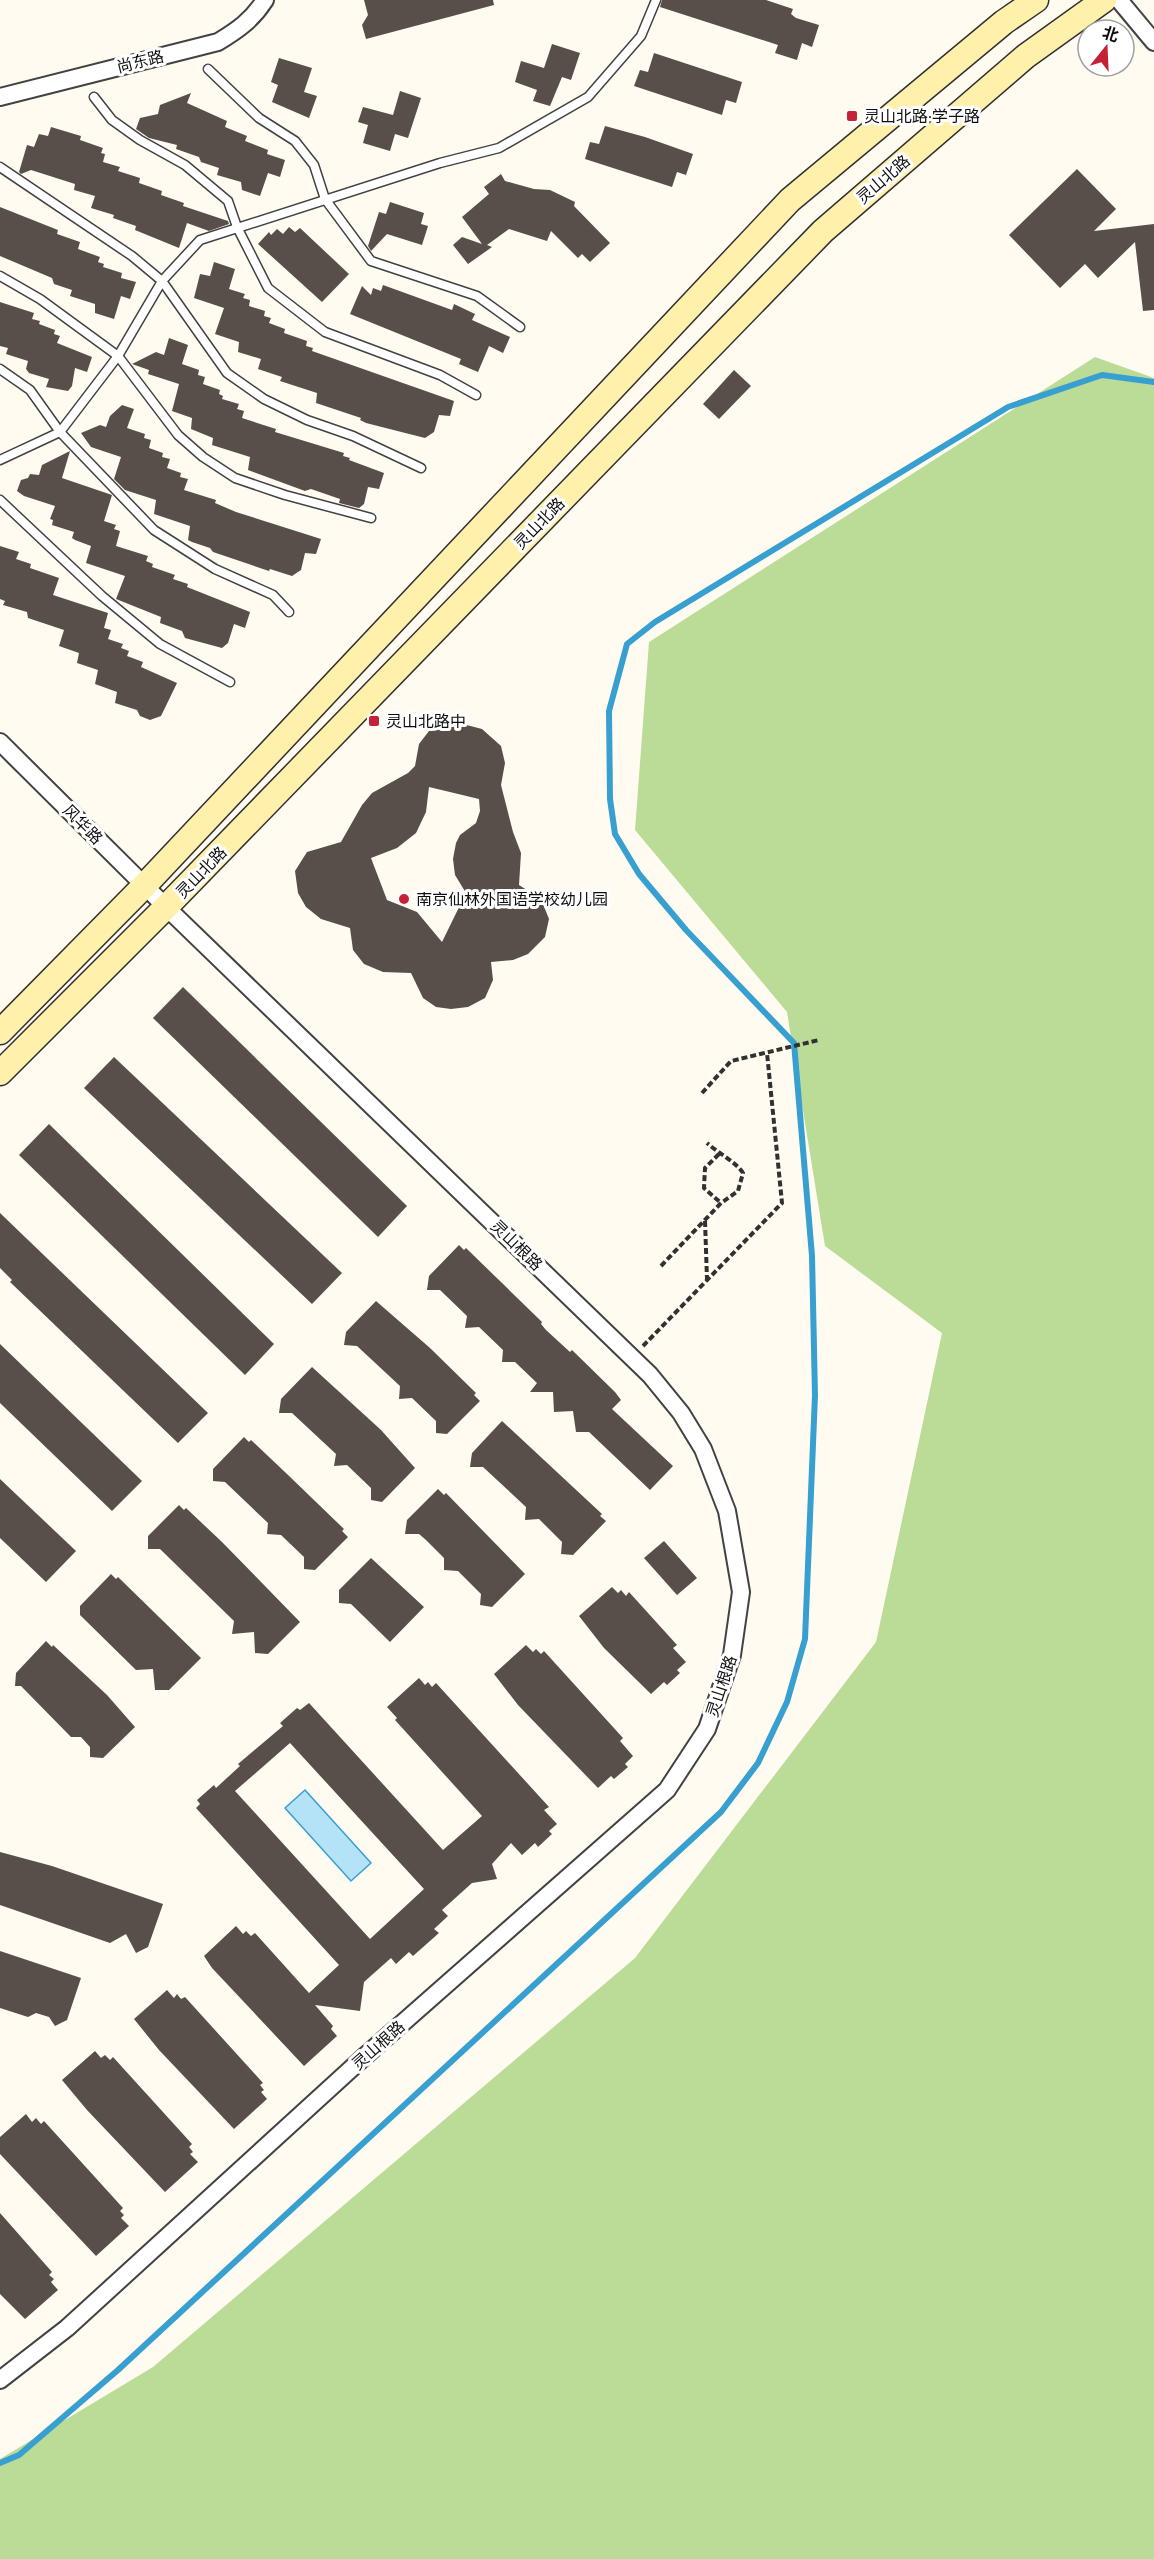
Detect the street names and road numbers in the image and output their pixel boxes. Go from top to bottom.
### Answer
street label: 尚东路 [114,45,166,77]
street label: 灵山北路 [852,150,914,208]
street label: 灵山北路 [510,493,568,553]
street label: 风华路 [59,800,107,848]
street label: 灵山北路 [172,842,230,902]
street label: 灵山根路 [487,1216,547,1274]
street label: 灵山根路 [702,1652,740,1720]
street label: 灵山根路 [348,2016,408,2074]

